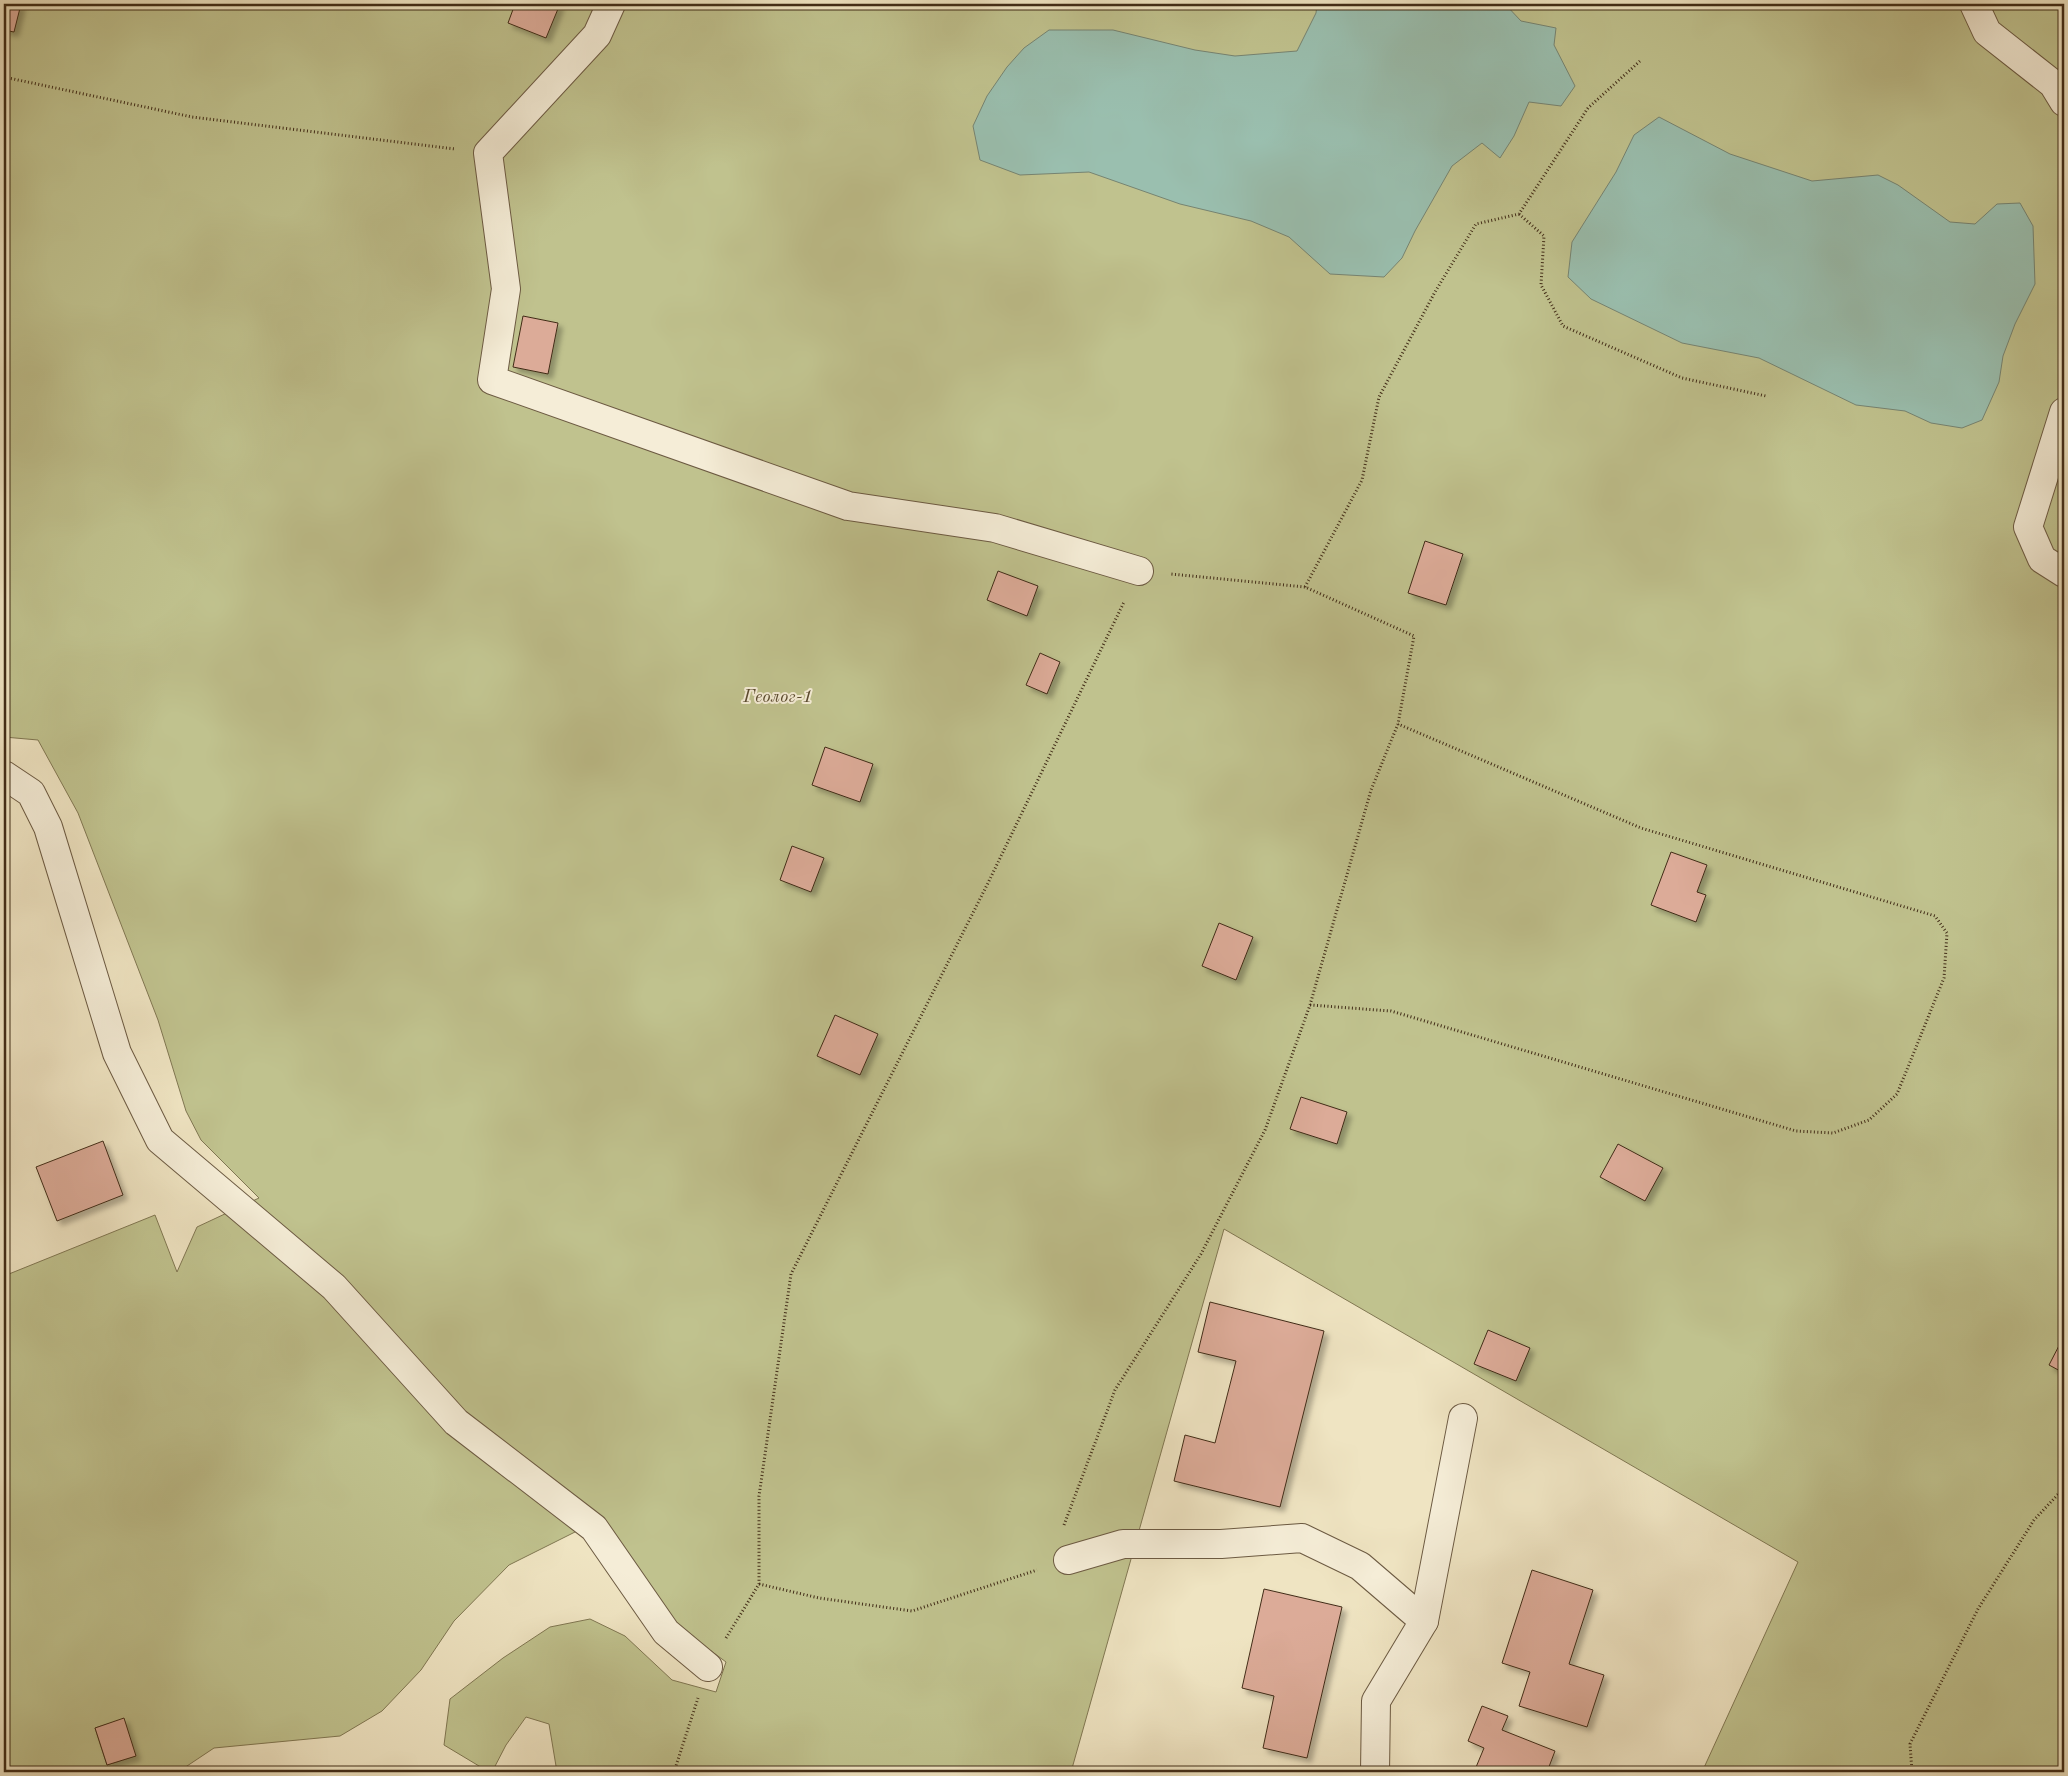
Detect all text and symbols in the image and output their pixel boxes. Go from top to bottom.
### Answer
park label: Геолог-1 [742,688,813,706]

